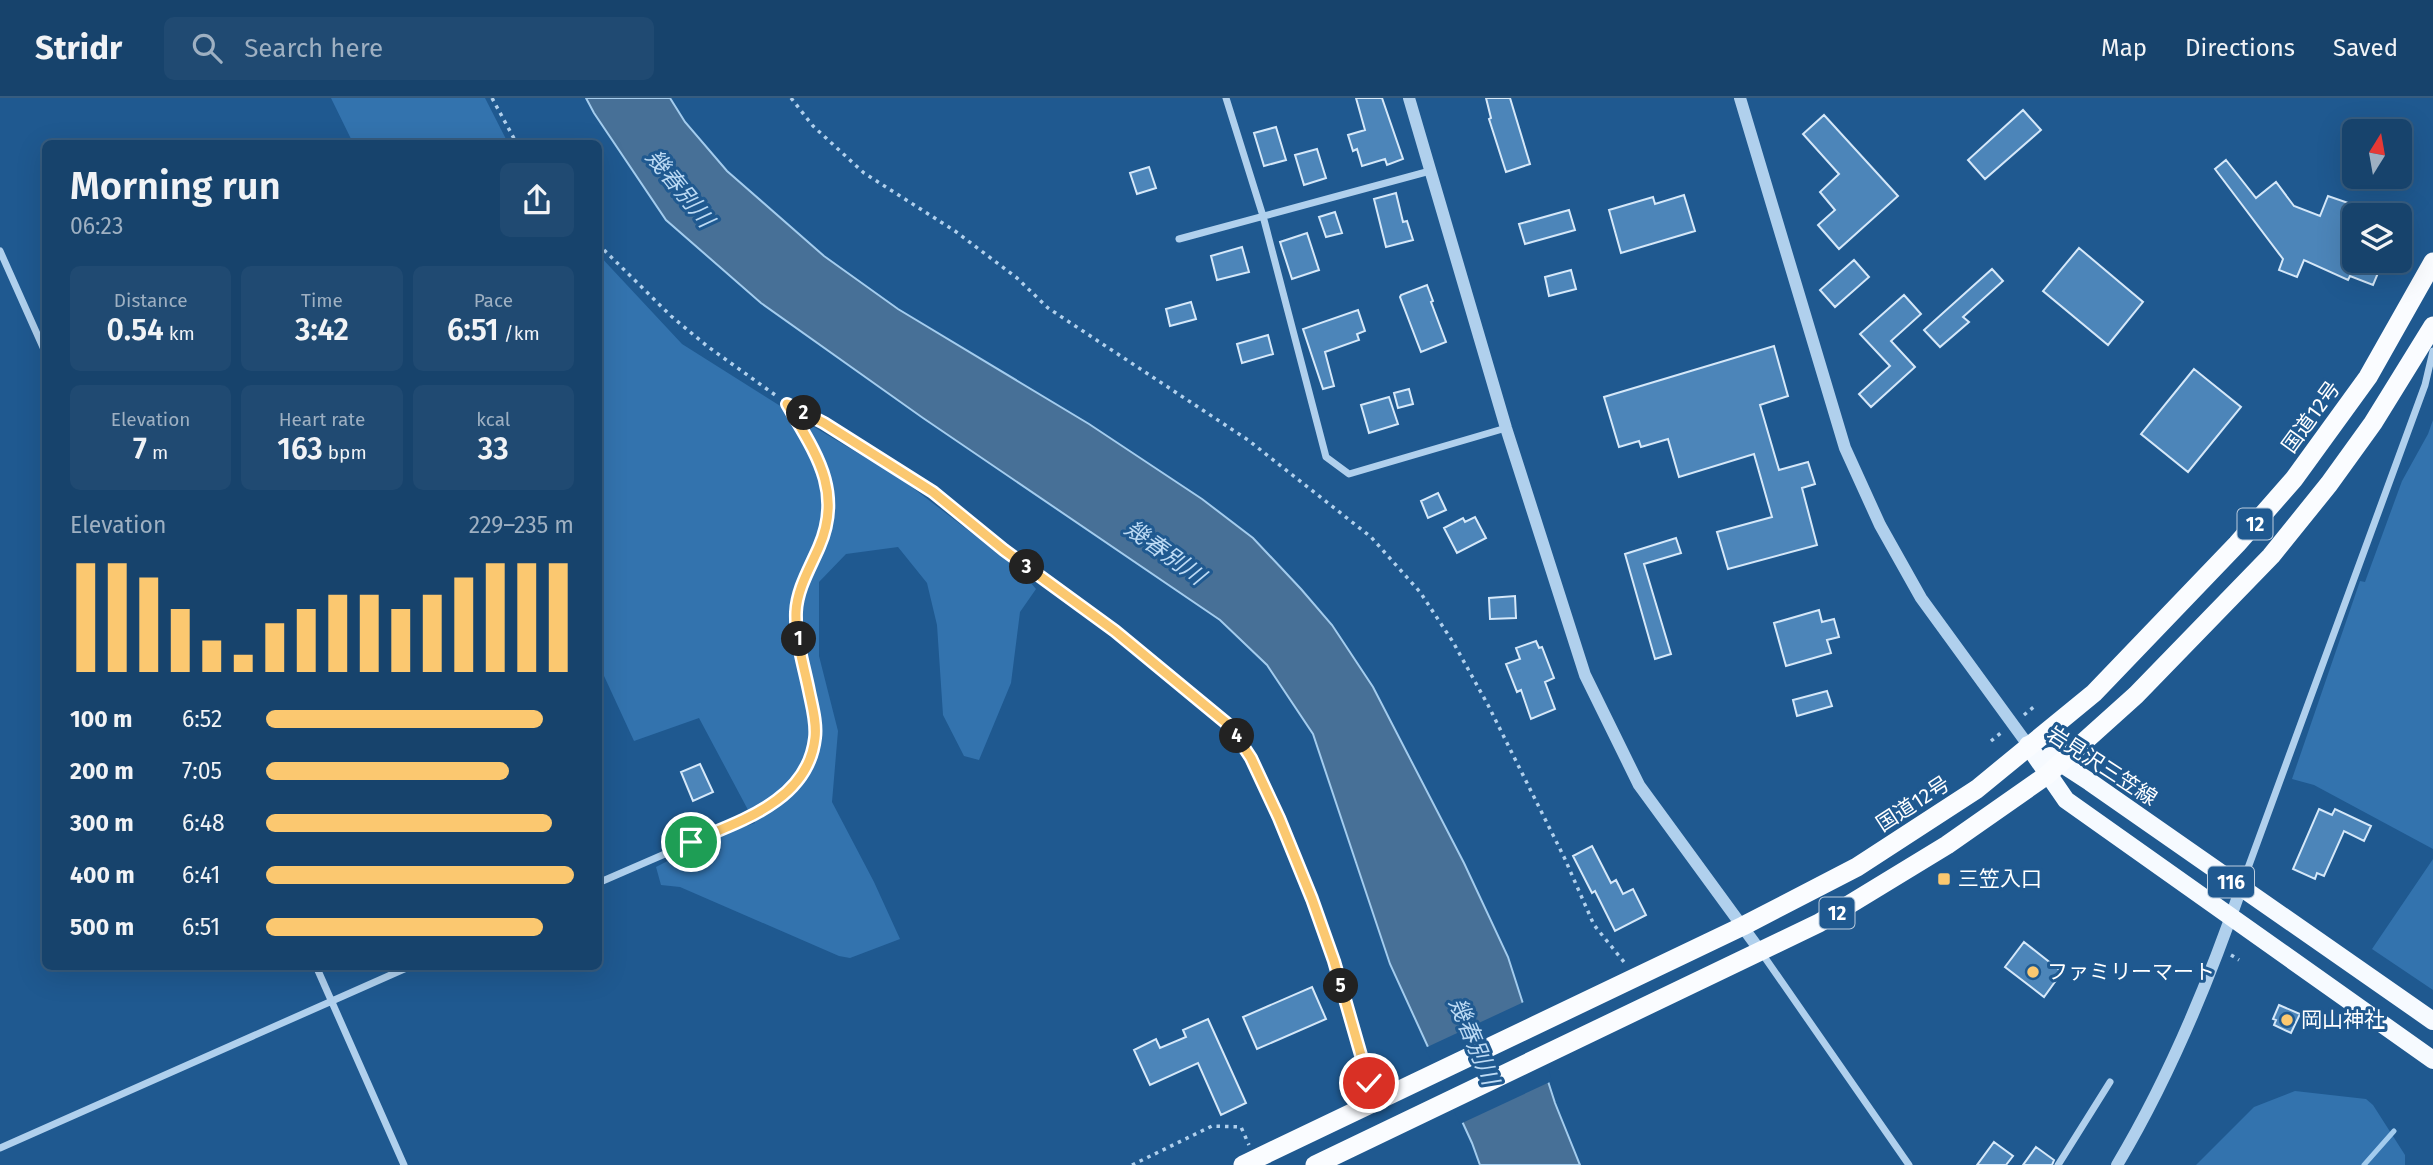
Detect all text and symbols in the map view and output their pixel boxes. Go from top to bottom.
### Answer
search box [164,17,654,80]
text: Stridr [35,28,122,68]
icon: search [188,29,226,67]
text: Search here [244,33,383,64]
text: Map [2101,34,2147,62]
text: Directions [2185,34,2295,62]
text: Saved [2333,34,2398,62]
north arrow [2342,119,2412,189]
map controls [2342,119,2412,273]
water label: 幾春別川 [640,143,722,235]
text: Morning run [70,163,281,209]
button: share [500,163,574,237]
button: layers [2342,203,2412,273]
text: 06:23 [70,212,123,240]
text: Distance [114,289,188,312]
text: Time [301,289,343,312]
text: Pace [474,289,513,312]
text: 0.54 [106,312,164,348]
text: 3:42 [295,312,349,348]
text: 6:51 [447,312,499,348]
text: km [164,322,195,345]
text: /km [499,322,540,345]
street label: 国道12号 [2276,376,2346,458]
pin: 2 [786,396,822,430]
text: 2 [799,401,808,424]
text: Elevation [111,408,190,431]
text: Heart rate [279,408,365,431]
text: kcal [476,408,510,431]
text: 7 [133,431,147,467]
text: 163 [277,431,323,467]
text: 33 [478,431,509,467]
text: m [147,441,168,464]
text: bpm [323,441,367,464]
road number: 12 [2238,508,2272,540]
text: Elevation [70,511,166,539]
text: 229–235 m [469,511,574,539]
water label: 幾春別川 [1120,514,1213,592]
pin: 3 [1010,550,1044,584]
text: 3 [1022,555,1031,578]
pin: 1 [782,622,816,656]
text: 1 [794,627,803,650]
text: 100 m [70,705,132,733]
text: 6:52 [182,705,223,733]
pin: 4 [1220,718,1254,754]
street label: 岩見沢三笠線 [2042,721,2162,811]
text: 4 [1231,724,1242,747]
text: 200 m [70,757,134,785]
text: 7:05 [182,757,222,785]
street label: 国道12号 [1871,771,1955,837]
text: 300 m [70,809,134,837]
text: 6:48 [182,809,225,837]
pin [661,812,721,872]
icon: arrive [672,823,710,861]
text: 400 m [70,861,135,889]
text: 6:41 [182,861,221,889]
place label: 三笠入口 [1958,866,2042,892]
road number: 116 [2208,866,2254,898]
marker: 三笠入口 [1936,871,1952,887]
road number: 12 [1820,898,1854,928]
text: 500 m [70,913,134,941]
text: 6:51 [182,913,220,941]
place label: ファミリーマート [2047,959,2215,985]
marker: ファミリーマート [2025,964,2041,980]
pin: 5 [1324,968,1358,1004]
text: 5 [1335,974,1346,997]
water label: 幾春別川 [1443,993,1506,1092]
place label: 岡山神社 [2301,1007,2385,1033]
marker: 岡山神社 [2279,1012,2295,1028]
pin [1339,1053,1399,1113]
icon: check [1350,1064,1388,1102]

